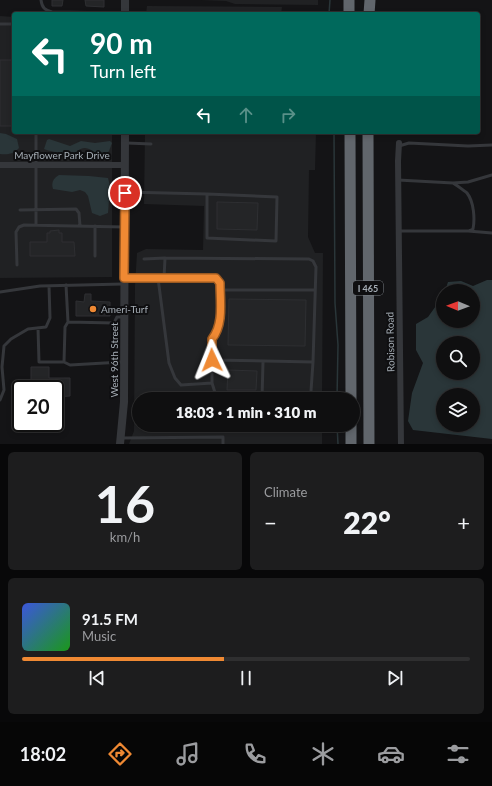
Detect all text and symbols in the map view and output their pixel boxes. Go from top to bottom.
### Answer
text: 90 m [90,26,153,60]
icon: left [24,28,76,80]
text: Turn left [90,60,156,82]
icon: left [193,104,215,126]
icon: ahead [235,104,257,126]
icon: right [277,104,299,126]
street label: Mayflower Park Drive [14,149,110,161]
pin [108,176,142,210]
icon: arrive [114,182,136,204]
road number: I 465 [353,281,383,295]
north arrow [436,284,480,328]
map controls [436,284,480,432]
place label: Ameri-Turf [101,303,148,315]
marker: Ameri-Turf [88,304,98,314]
street label: Robison Road [383,312,397,372]
street label: West 96th Street [108,322,120,398]
button: search [436,336,480,380]
position arrow [191,339,233,381]
speed limit sign: 20 [12,380,64,432]
button: layers [436,388,480,432]
text: 18:03 · 1 min · 310 m [175,403,317,421]
text: 16 [95,472,155,534]
text: Climate [264,484,307,500]
text: 22° [343,504,391,540]
text: − [264,509,277,536]
text: + [457,509,470,536]
text: km/h [110,529,140,545]
text: 91.5 FM [82,610,138,628]
text: Music [82,628,116,644]
icon: previous [86,667,108,689]
icon: pause [235,667,257,689]
icon: next [384,667,406,689]
icon: directions [106,740,134,768]
icon: music [174,740,202,768]
icon: phone [241,740,269,768]
icon: climate [309,740,337,768]
icon: car [377,740,405,768]
icon: filters [444,740,472,768]
text: 18:02 [20,743,66,765]

